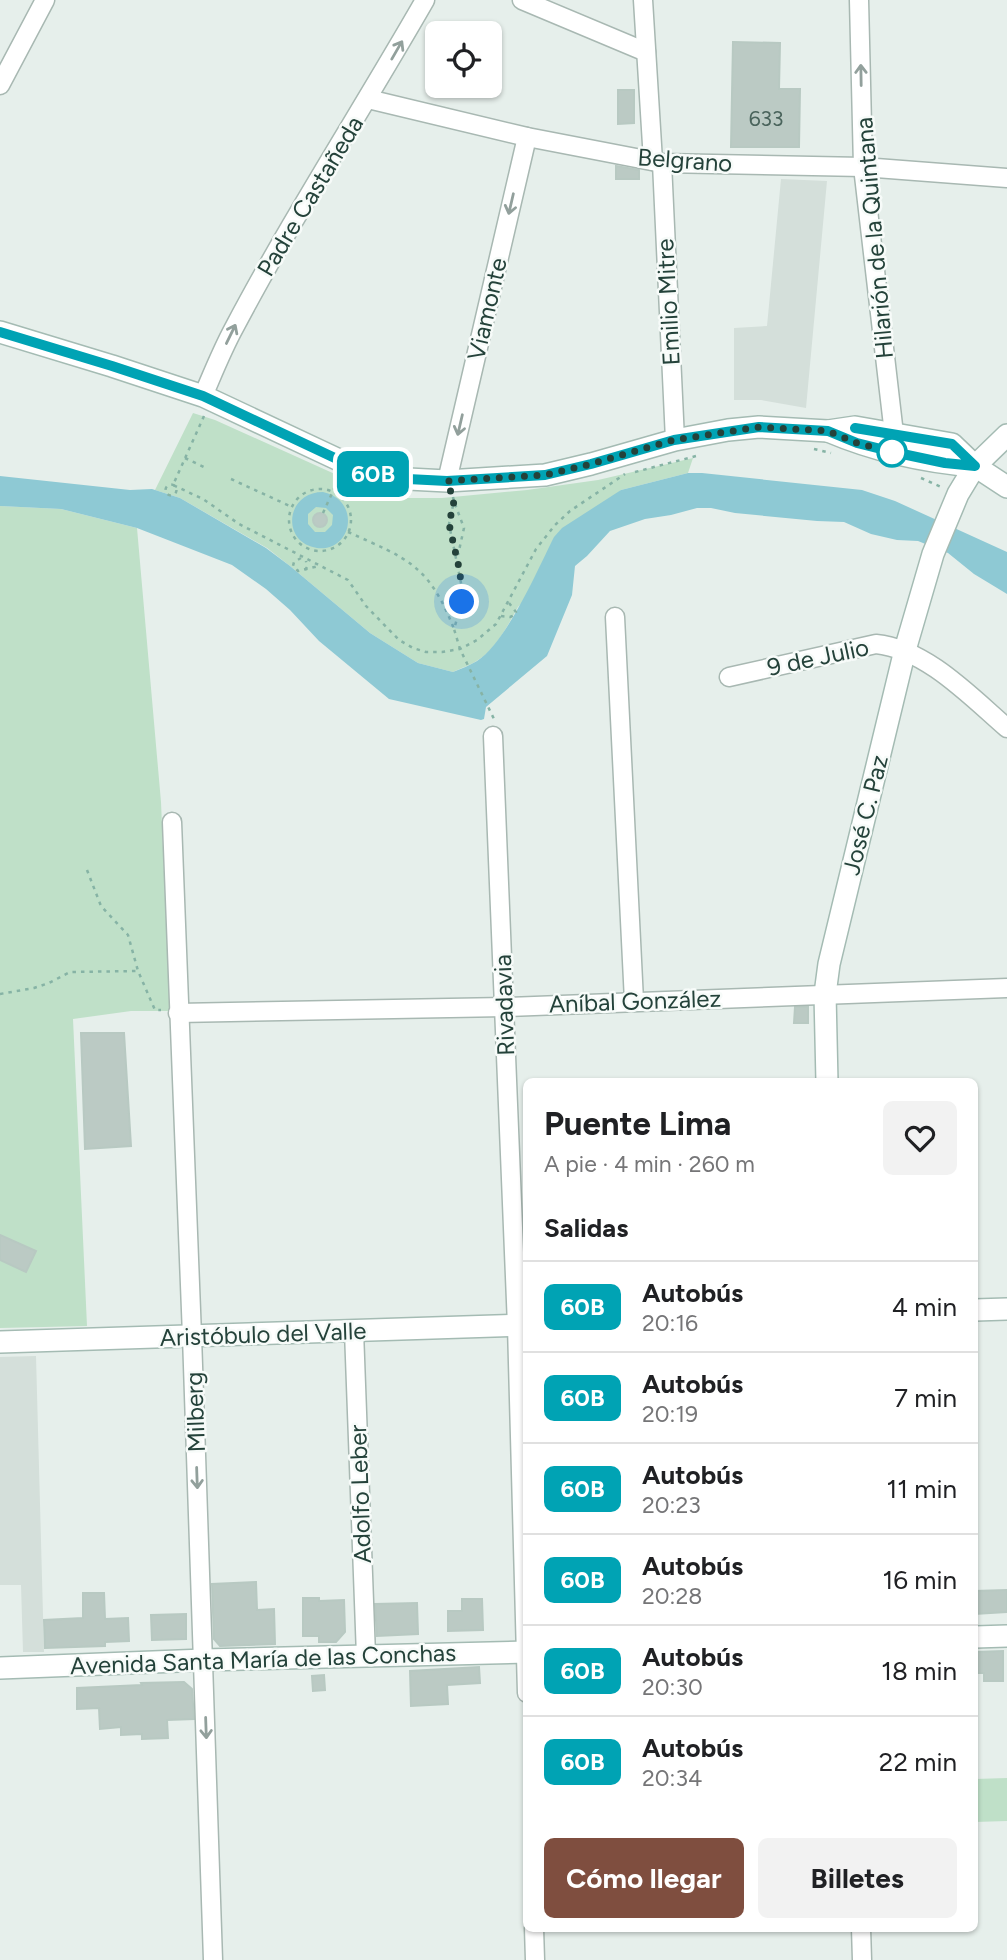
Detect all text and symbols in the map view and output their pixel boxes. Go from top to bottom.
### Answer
map controls [425,21,502,98]
button: locate [425,21,502,98]
one-way arrow [390,40,404,60]
one-way arrow [854,63,867,86]
house number: 633 [749,106,783,131]
street label: Padre Castañeda [251,111,369,281]
street label: Hilarión de la Quintana [849,116,899,360]
street label: Belgrano [637,142,733,178]
one-way arrow [504,192,517,215]
street label: Emilio Mitre [650,238,686,366]
street label: Viamonte [461,255,513,363]
one-way arrow [225,324,239,345]
one-way arrow [453,414,466,436]
unlabelled marker [877,437,907,467]
line badge: 60B [333,451,413,497]
text: 60B [351,459,395,488]
your location [444,584,479,619]
street label: 9 de Julio [765,632,871,682]
street label: José C. Paz [836,752,894,878]
street label: Rivadavia [488,954,520,1056]
street label: Aníbal González [548,983,722,1019]
button: heart [883,1101,957,1175]
text: Puente Lima [544,1104,731,1143]
text: A pie · 4 min · 260 m [544,1150,755,1178]
text: Salidas [544,1212,628,1244]
text: Autobús [642,1277,743,1309]
text: 4 min [892,1291,957,1323]
text: 60B [560,1292,605,1321]
text: 20:16 [642,1309,698,1337]
street label: Aristóbulo del Valle [159,1316,367,1352]
text: Autobús [642,1368,743,1400]
street label: Milberg [179,1371,211,1453]
text: 7 min [894,1382,957,1414]
text: 60B [560,1383,605,1412]
text: 20:19 [642,1400,698,1428]
street label: Adolfo Leber [343,1424,377,1564]
text: Autobús [642,1459,743,1491]
one-way arrow [191,1466,204,1489]
text: 11 min [886,1473,957,1505]
text: 60B [560,1474,605,1503]
text: 20:23 [642,1491,701,1519]
text: Autobús [642,1550,743,1582]
text: 16 min [882,1564,957,1596]
text: 60B [560,1565,605,1594]
text: 20:28 [642,1582,702,1610]
street label: Avenida Santa María de las Conchas [69,1638,457,1680]
text: Autobús [642,1641,743,1673]
text: 18 min [881,1655,957,1687]
text: 60B [560,1656,605,1685]
text: 20:30 [642,1673,703,1701]
one-way arrow [199,1716,213,1739]
text: Autobús [642,1732,743,1764]
text: 22 min [879,1746,957,1778]
text: 60B [560,1747,605,1776]
text: 20:34 [642,1764,702,1792]
button: Cómo llegar [544,1838,744,1918]
button: Billetes [758,1838,957,1918]

